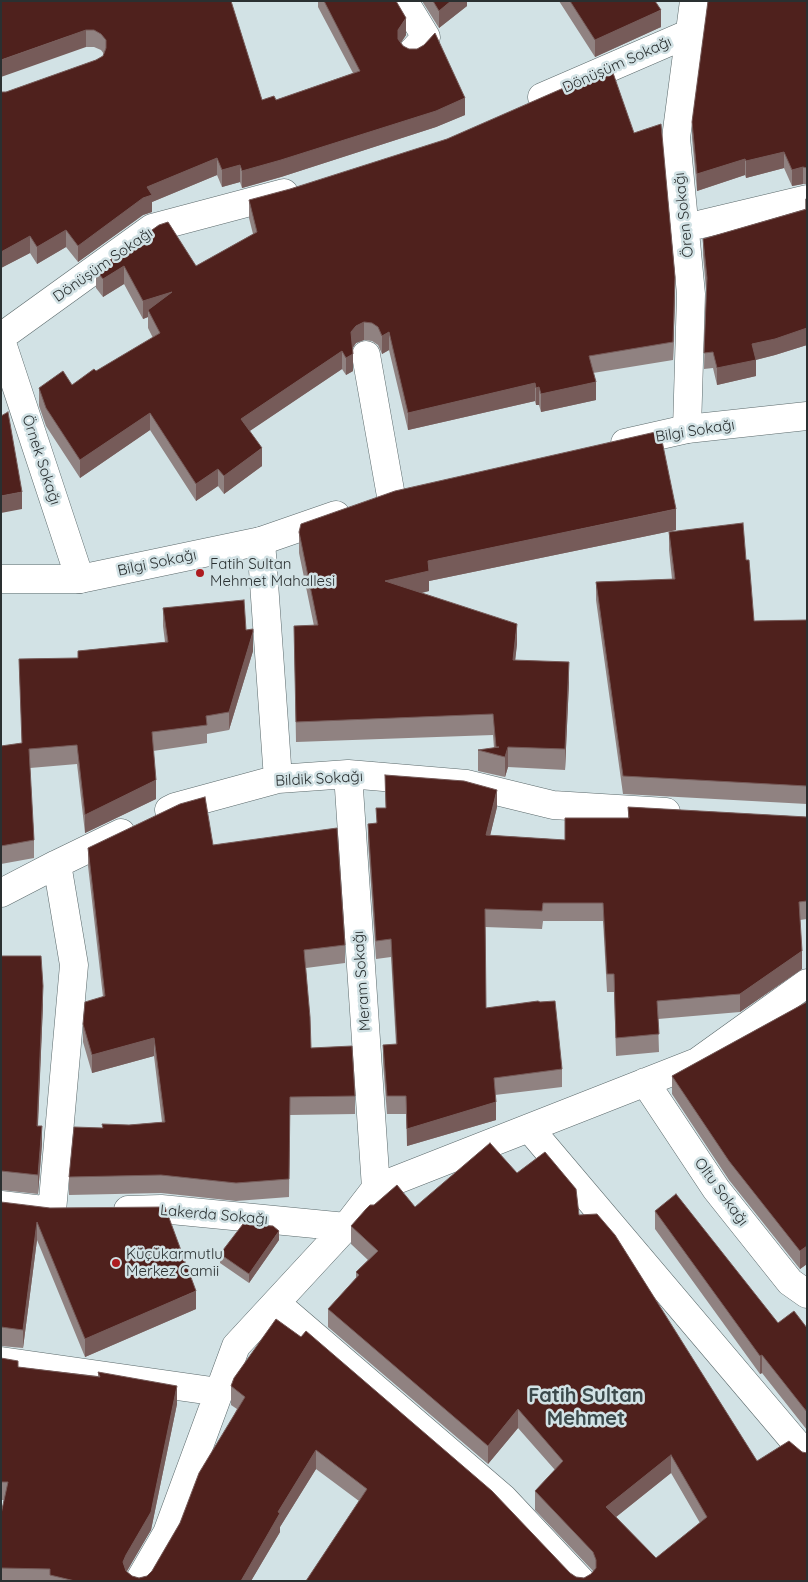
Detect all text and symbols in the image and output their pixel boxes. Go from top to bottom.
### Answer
street label: Dönüşüm Sokağı [560,33,674,97]
street label: Ören Sokağı [671,172,697,258]
street label: Dönüşüm Sokağı [50,224,156,306]
street label: Örnek Sokağı [18,413,64,507]
street label: Bilgi Sokağı [654,416,736,446]
street label: Bilgi Sokağı [116,546,198,580]
place label: Fatih Sultan Mehmet Mahallesi [210,555,335,590]
marker: Fatih Sultan Mehmet Mahallesi [194,567,206,579]
street label: Bildik Sokağı [275,768,363,790]
street label: Meram Sokağı [350,930,374,1032]
street label: Oltu Sokağı [690,1154,752,1230]
street label: Lakerda Sokağı [159,1201,269,1229]
place label: Küçükarmutlu Merkez Camii [126,1245,223,1280]
marker: Küçükarmutlu Merkez Camii [110,1257,122,1269]
district label: Fatih Sultan Mehmet [528,1384,644,1431]

